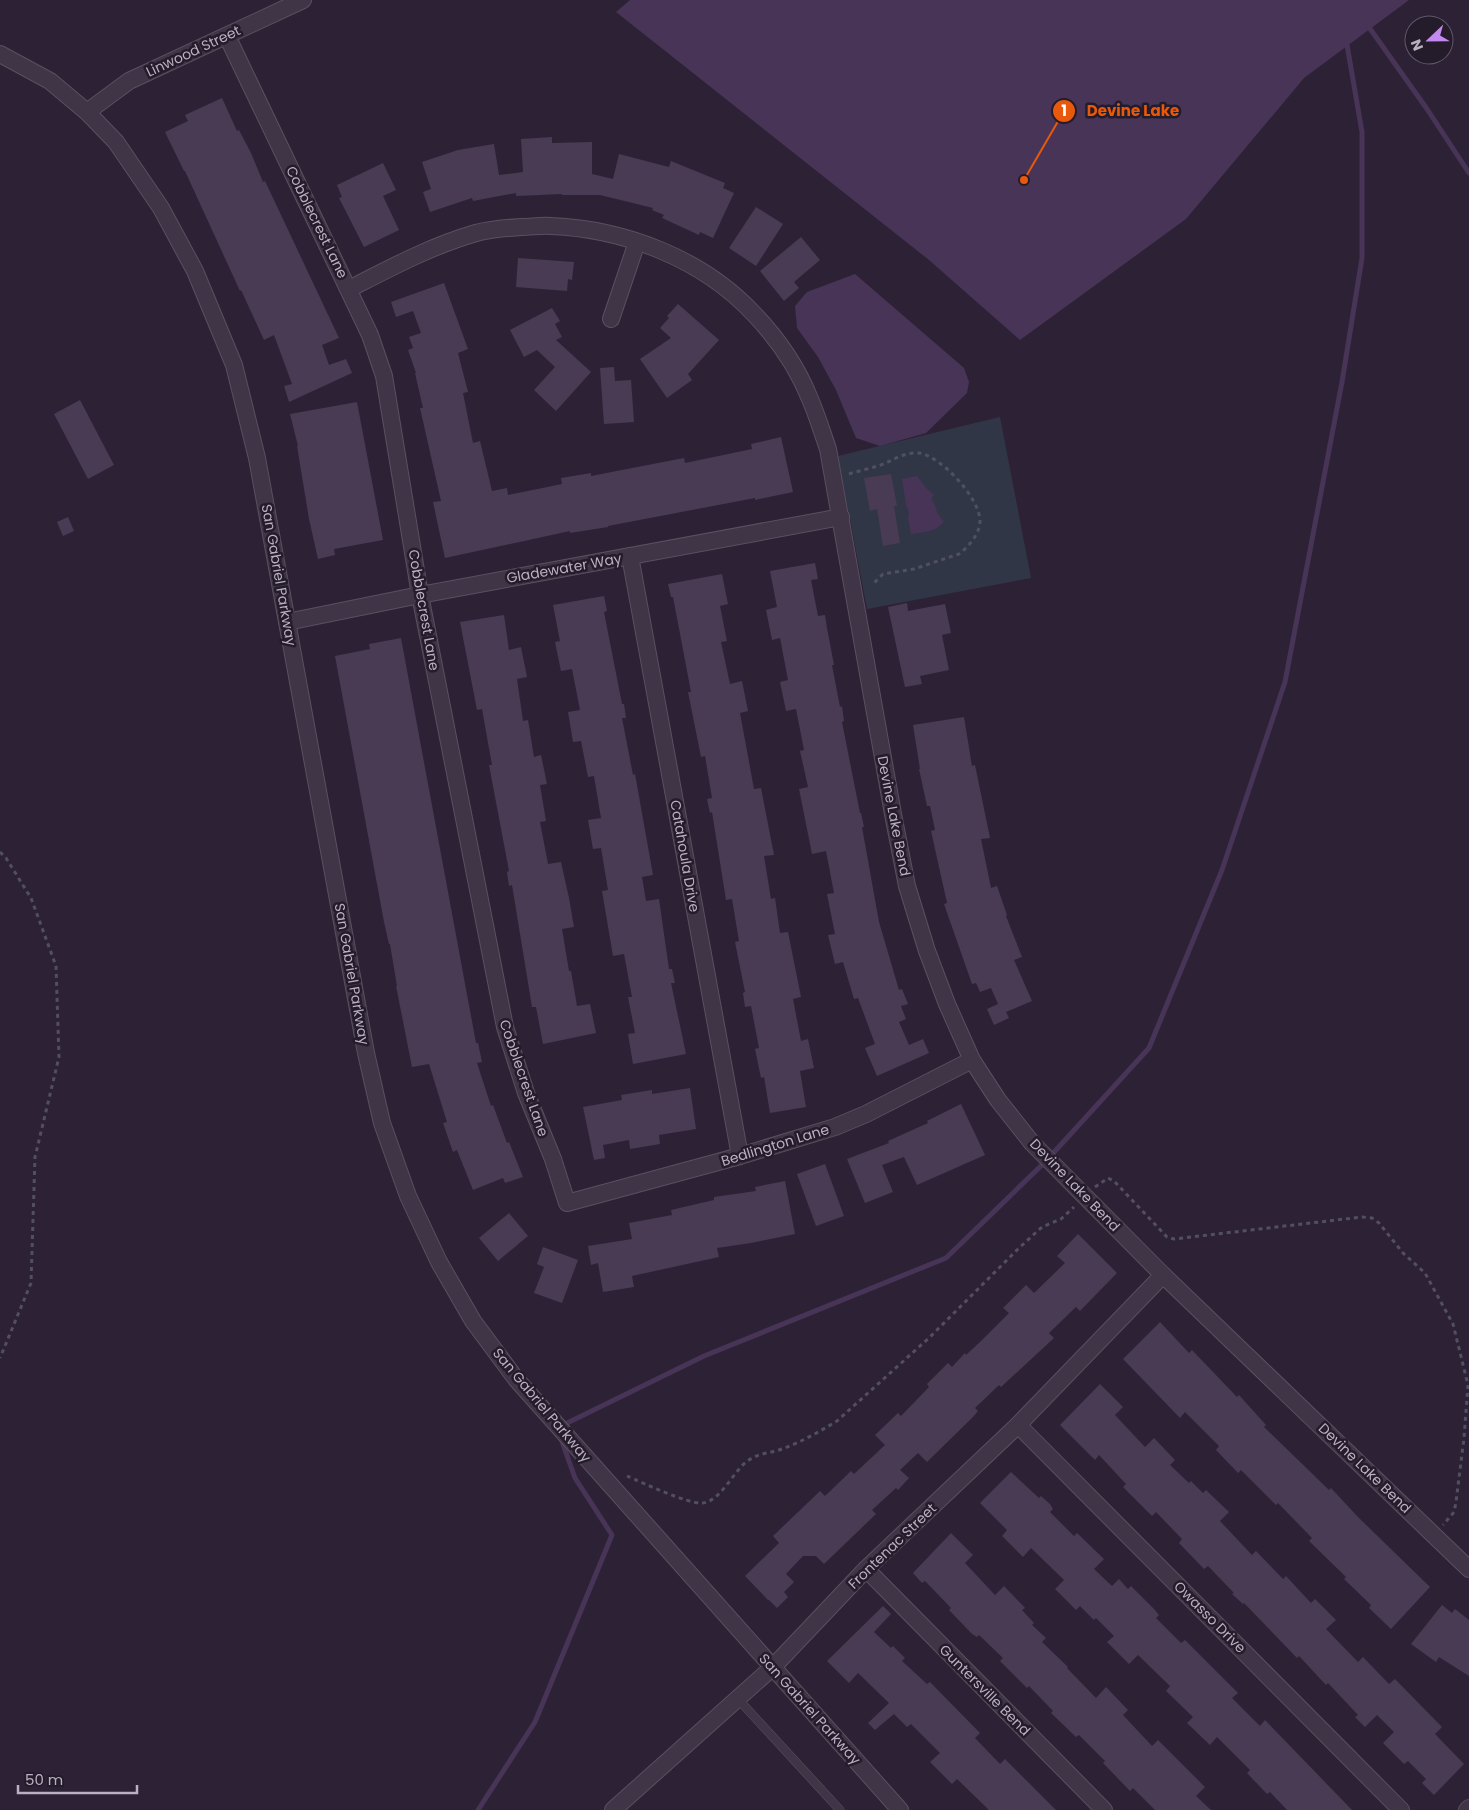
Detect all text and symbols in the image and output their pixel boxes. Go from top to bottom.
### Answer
north arrow [1404,15,1454,65]
street label: Linwood Street [143,20,243,82]
text: N [1406,36,1428,53]
callout: Devine Lake [1052,96,1189,126]
text: 1 [1061,100,1067,121]
text: Devine Lake [1087,100,1179,121]
street label: Cobblecrest Lane [281,163,353,282]
street label: San Gabriel Parkway [257,503,301,648]
street label: Cobblecrest Lane [404,548,445,672]
street label: Gladewater Way [505,548,623,588]
street label: Devine Lake Bend [873,754,915,878]
street label: Catahoula Drive [665,798,705,914]
street label: San Gabriel Parkway [330,902,374,1047]
street label: Cobblecrest Lane [495,1017,554,1139]
street label: Bedlington Lane [719,1119,832,1171]
street label: Devine Lake Bend [1025,1134,1125,1236]
street label: San Gabriel Parkway [488,1344,596,1467]
street label: Devine Lake Bend [1314,1418,1416,1518]
street label: Frontenac Street [843,1499,941,1593]
street label: Owasso Drive [1170,1577,1251,1658]
street label: Guntersville Bend [935,1640,1035,1740]
street label: San Gabriel Parkway [755,1649,866,1769]
scale bar [18,1762,136,1794]
text: 50 m [25,1769,63,1790]

